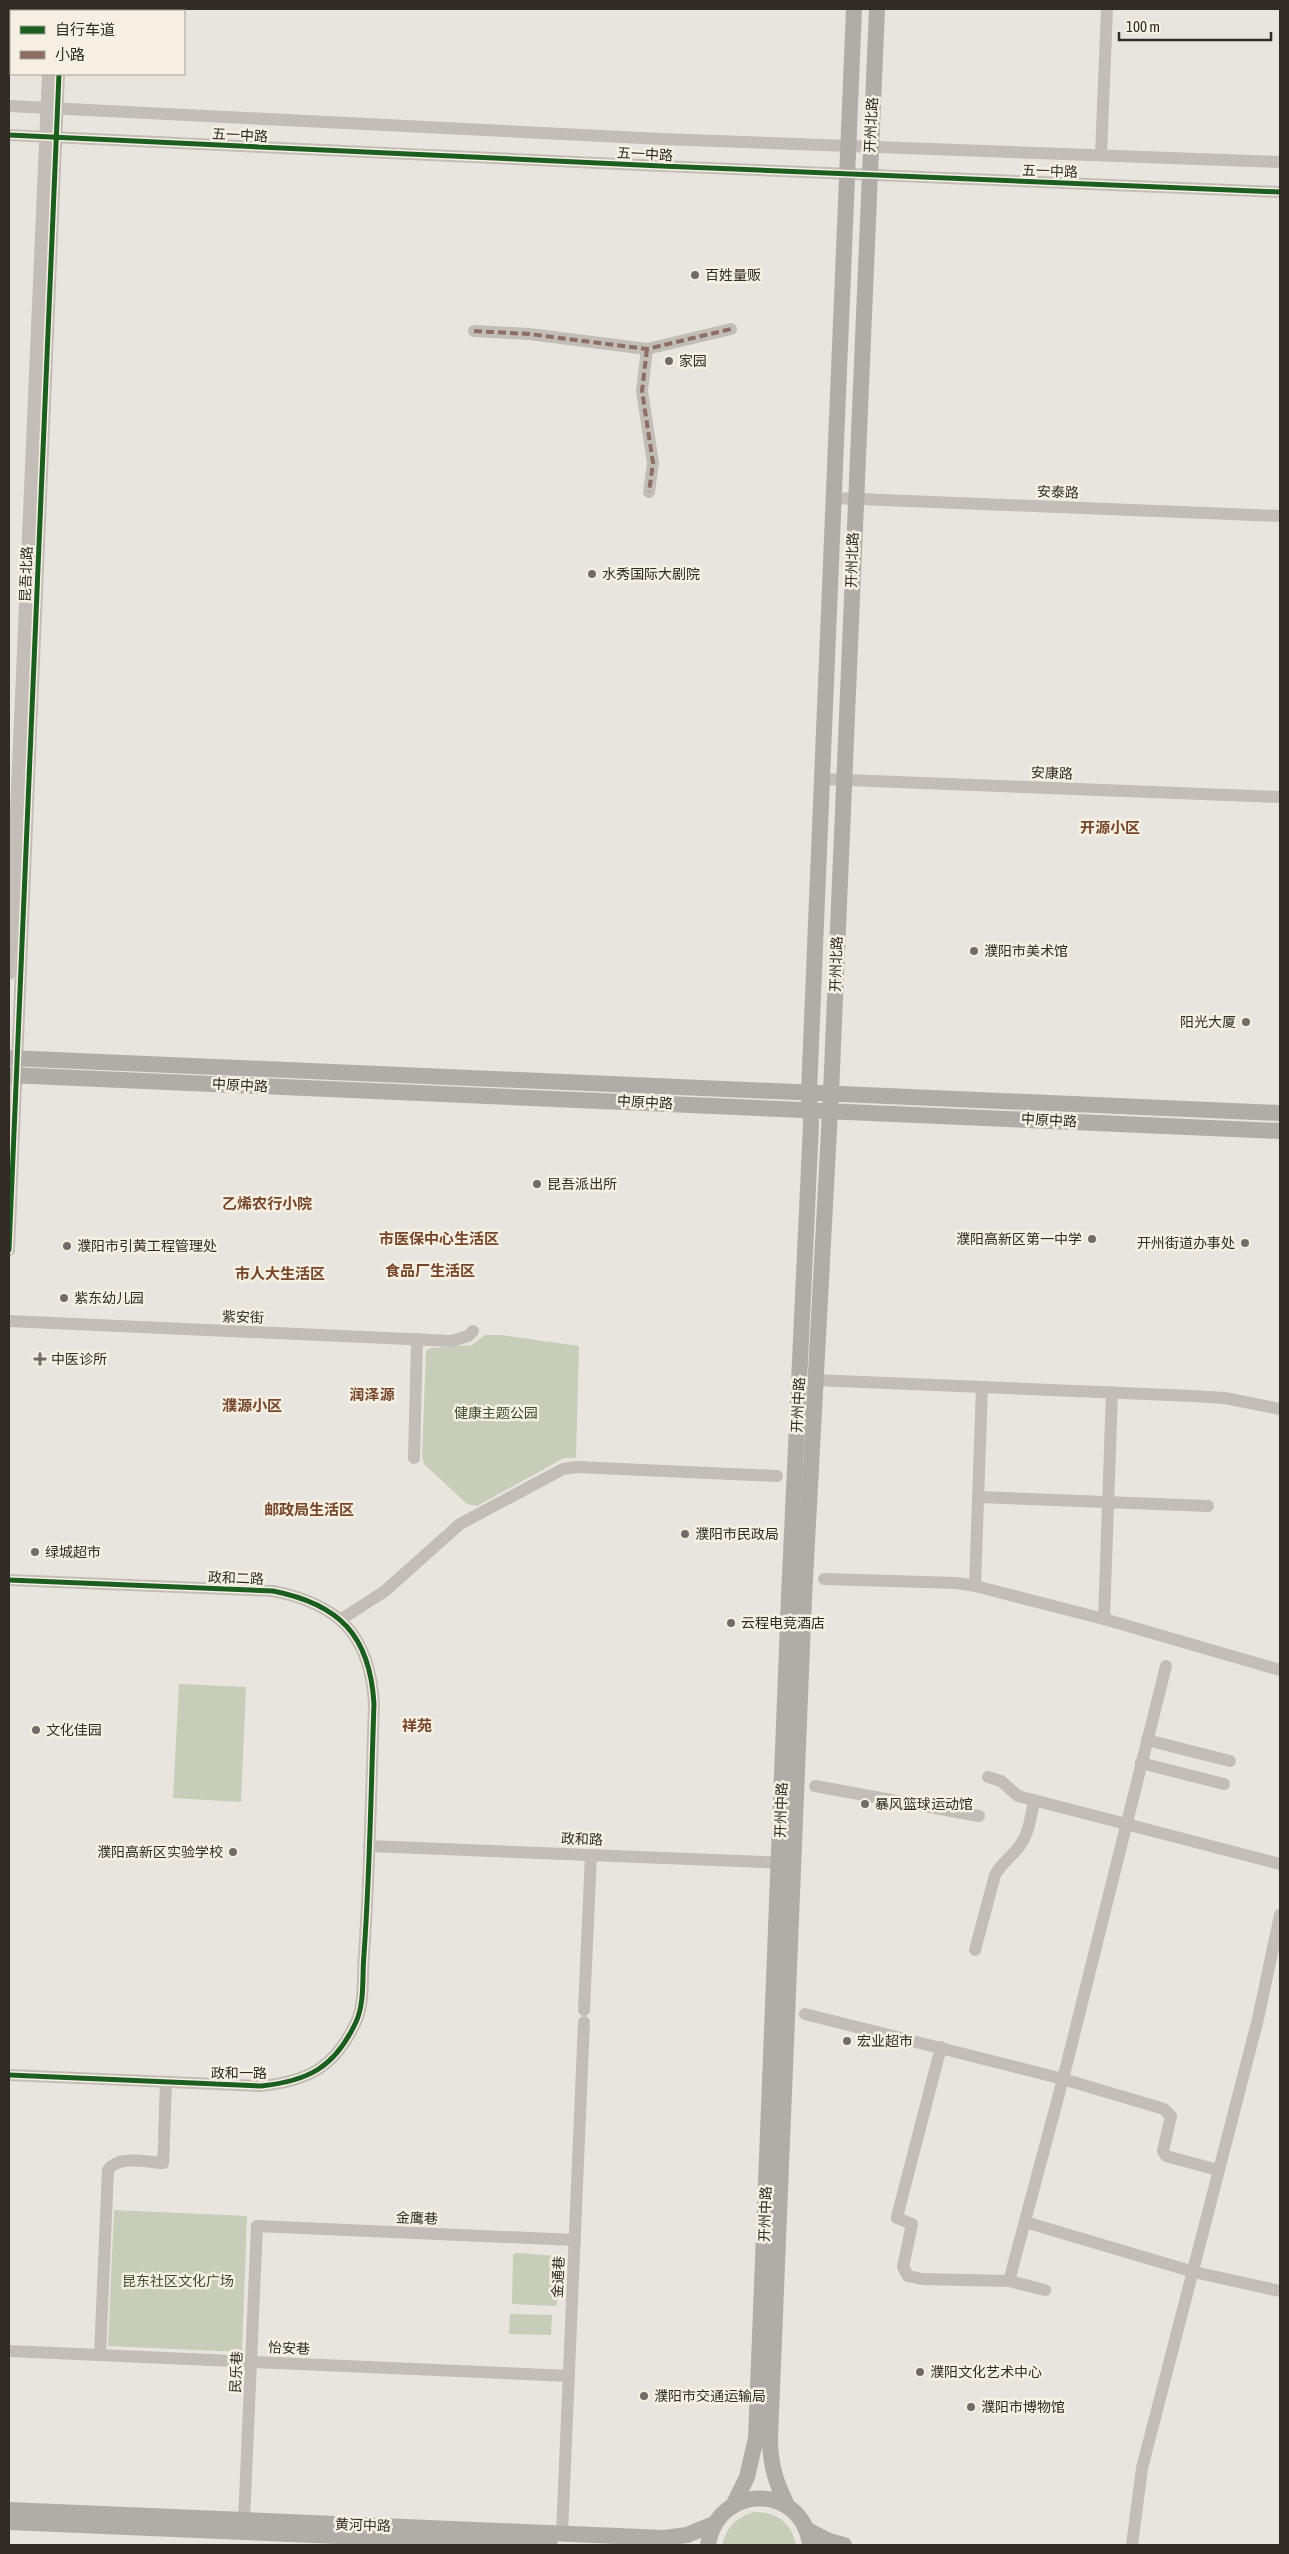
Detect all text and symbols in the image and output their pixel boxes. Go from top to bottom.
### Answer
legend [10,10,185,75]
scale bar [1119,10,1272,42]
text: 100 m [1126,18,1160,35]
text: 自行车道 [55,21,115,38]
text: 小路 [55,46,85,63]
street label: 开州北路 [862,97,880,153]
street label: 五一中路 [212,126,268,144]
street label: 五一中路 [617,145,673,163]
street label: 五一中路 [1022,162,1078,180]
place label: 百姓量贩 [705,267,761,283]
marker: 百姓量贩 [689,269,701,281]
place label: 家园 [679,353,707,369]
marker: 家园 [663,355,675,367]
street label: 安泰路 [1037,483,1079,501]
street label: 开州北路 [843,532,861,588]
street label: 昆吾北路 [17,546,35,602]
place label: 水秀国际大剧院 [602,566,700,582]
marker: 水秀国际大剧院 [586,568,598,580]
street label: 安康路 [1031,764,1073,782]
district label: 开源小区 [1080,819,1140,836]
street label: 开州北路 [827,936,845,992]
place label: 濮阳市美术馆 [984,943,1068,959]
marker: 濮阳市美术馆 [968,945,980,957]
place label: 阳光大厦 [1180,1014,1236,1030]
marker: 阳光大厦 [1240,1016,1252,1028]
street label: 中原中路 [212,1076,268,1094]
street label: 中原中路 [617,1093,673,1111]
street label: 中原中路 [1021,1111,1077,1129]
place label: 昆吾派出所 [547,1176,617,1192]
marker: 昆吾派出所 [531,1178,543,1190]
district label: 乙烯农行小院 [222,1195,312,1212]
district label: 市医保中心生活区 [379,1230,499,1247]
place label: 濮阳高新区第一中学 [956,1231,1082,1247]
marker: 濮阳高新区第一中学 [1086,1233,1098,1245]
place label: 开州街道办事处 [1137,1235,1235,1251]
marker: 开州街道办事处 [1239,1237,1251,1249]
place label: 濮阳市引黄工程管理处 [77,1238,217,1254]
marker: 濮阳市引黄工程管理处 [61,1240,73,1252]
district label: 食品厂生活区 [385,1262,475,1279]
district label: 市人大生活区 [235,1265,325,1282]
place label: 紫东幼儿园 [74,1290,144,1306]
marker: 紫东幼儿园 [58,1292,70,1304]
street label: 紫安街 [222,1308,264,1326]
place label: 中医诊所 [51,1351,107,1367]
marker: 中医诊所 [33,1352,47,1366]
street label: 开州中路 [789,1377,807,1433]
district label: 润泽源 [349,1386,395,1403]
district label: 濮源小区 [222,1397,282,1414]
park label: 健康主题公园 [454,1405,538,1421]
district label: 邮政局生活区 [264,1501,354,1518]
place label: 濮阳市民政局 [695,1526,779,1542]
marker: 濮阳市民政局 [679,1528,691,1540]
place label: 绿城超市 [45,1544,101,1560]
marker: 绿城超市 [29,1546,41,1558]
street label: 政和二路 [208,1569,264,1587]
place label: 云程电竞酒店 [741,1615,825,1631]
marker: 云程电竞酒店 [725,1617,737,1629]
district label: 祥苑 [402,1717,432,1734]
place label: 文化佳园 [46,1722,102,1738]
marker: 文化佳园 [30,1724,42,1736]
street label: 开州中路 [772,1782,790,1838]
place label: 暴风篮球运动馆 [875,1796,973,1812]
marker: 暴风篮球运动馆 [859,1798,871,1810]
street label: 政和路 [561,1830,603,1848]
place label: 濮阳高新区实验学校 [97,1844,223,1860]
marker: 濮阳高新区实验学校 [227,1846,239,1858]
place label: 宏业超市 [857,2033,913,2049]
marker: 宏业超市 [841,2035,853,2047]
street label: 政和一路 [211,2065,267,2081]
street label: 开州中路 [756,2186,774,2242]
street label: 金鹰巷 [396,2209,438,2227]
street label: 金通巷 [549,2256,567,2298]
park label: 昆东社区文化广场 [122,2273,234,2289]
street label: 怡安巷 [268,2339,310,2357]
street label: 民乐巷 [227,2351,245,2393]
place label: 濮阳文化艺术中心 [930,2364,1042,2380]
marker: 濮阳文化艺术中心 [914,2366,926,2378]
place label: 濮阳市交通运输局 [654,2388,766,2404]
marker: 濮阳市交通运输局 [638,2390,650,2402]
place label: 濮阳市博物馆 [981,2399,1065,2415]
marker: 濮阳市博物馆 [965,2401,977,2413]
street label: 黄河中路 [335,2516,391,2534]

